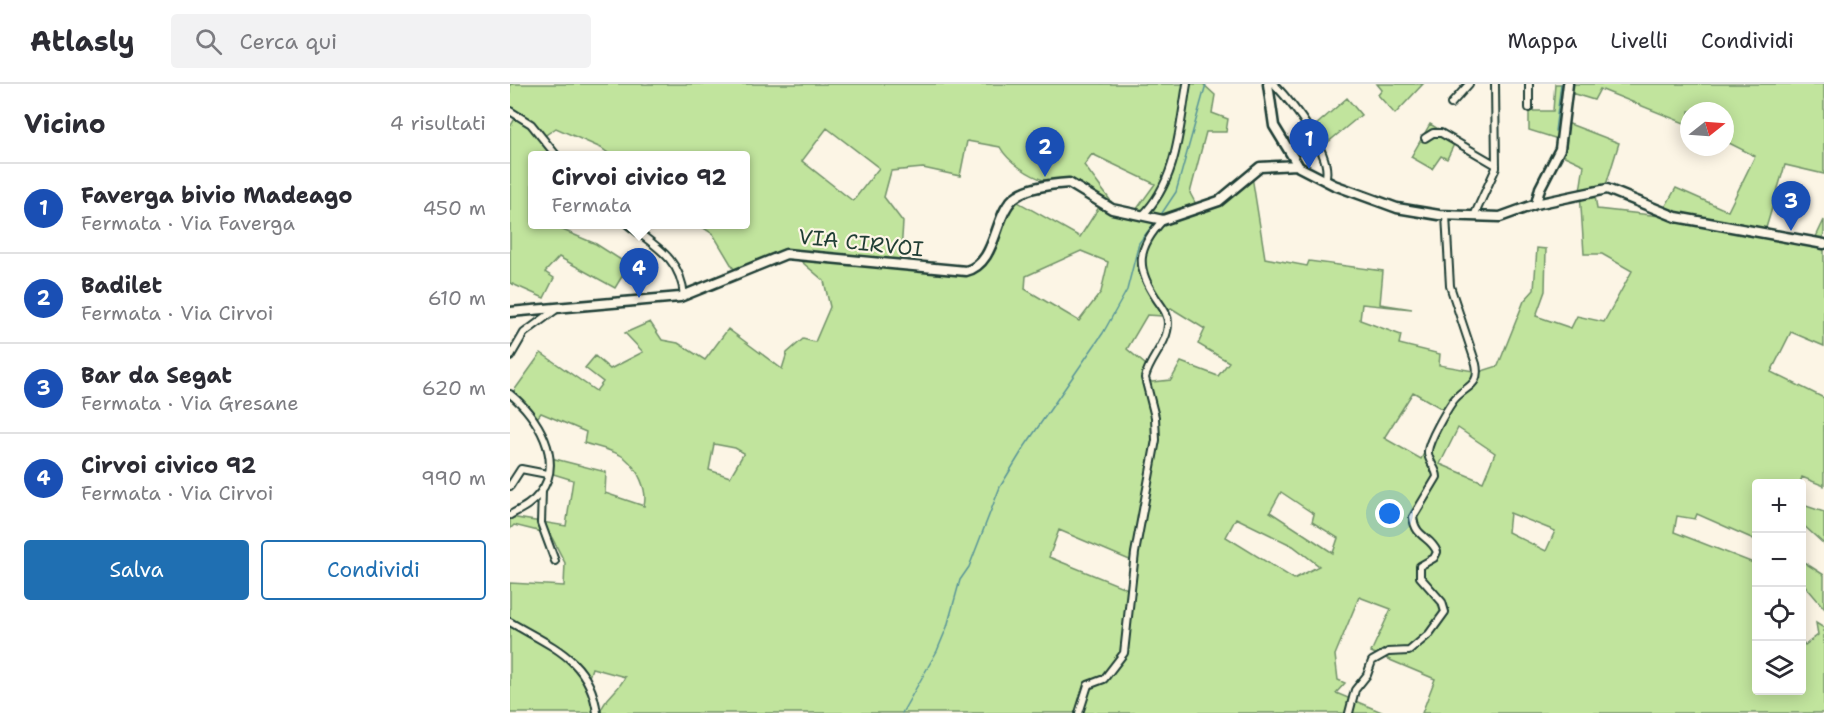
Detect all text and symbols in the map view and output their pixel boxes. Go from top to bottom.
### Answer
search box [171,14,591,68]
text: Atlasly [30,22,135,60]
icon: search [192,25,225,58]
text: Cerca qui [240,27,337,56]
text: Mappa [1507,27,1577,55]
text: Livelli [1610,27,1668,55]
text: Condividi [1701,27,1794,55]
north arrow [1680,102,1734,156]
text: Vicino [24,106,106,141]
text: 4 risultati [390,110,486,136]
pin: 1 [1290,120,1328,169]
pin: 2 [1026,128,1064,177]
popup [528,151,750,229]
text: Cirvoi civico 92 [551,163,727,192]
text: Faverga bivio Madeago [81,181,352,210]
pin: 3 [1772,182,1810,231]
text: Fermata [551,192,631,218]
text: 1 [39,195,48,221]
text: 450 m [422,195,486,221]
text: Fermata · Via Faverga [81,210,295,236]
street label: VIA CIRVOI [797,222,925,264]
pin: 4 [620,248,658,298]
text: Badilet [81,271,162,300]
text: 2 [37,285,51,311]
text: 610 m [428,285,486,311]
text: Fermata · Via Cirvoi [81,300,273,326]
text: Bar da Segat [81,361,232,390]
text: 3 [37,375,51,401]
text: 620 m [422,375,486,401]
text: Fermata · Via Gresane [81,390,298,416]
text: Cirvoi civico 92 [81,451,256,480]
text: 4 [37,465,51,491]
text: 990 m [421,465,486,491]
map controls [1752,479,1806,695]
button: + [1752,479,1806,533]
text: Fermata · Via Cirvoi [81,480,273,506]
your location [1375,499,1404,528]
button: − [1752,533,1806,587]
button: Salva [24,540,249,600]
button: Condividi [261,540,486,600]
button: locate [1752,587,1806,641]
button: layers [1752,641,1806,695]

